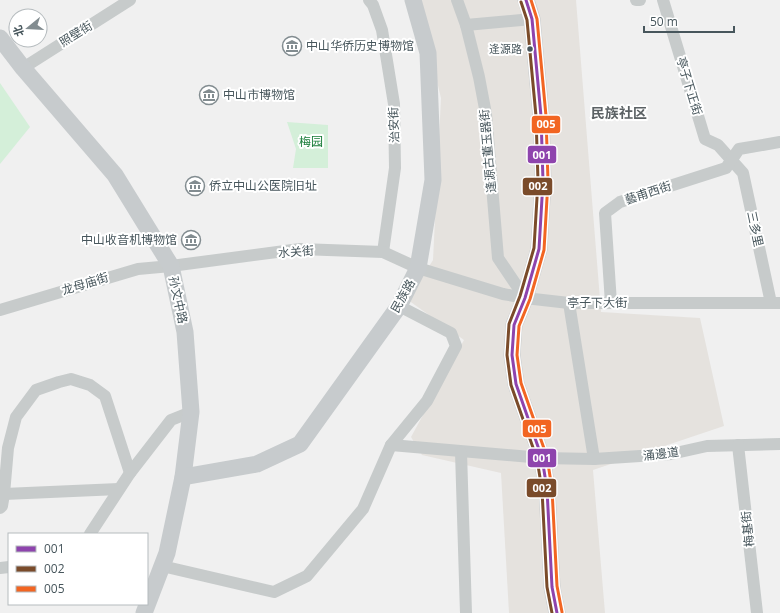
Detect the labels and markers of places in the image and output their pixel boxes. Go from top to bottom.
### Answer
museum icon: 中山华侨历史博物馆 [281,35,303,57]
place label: 中山华侨历史博物馆 [306,37,414,54]
place label: 逢源路 [489,41,522,56]
marker: 逢源路 [525,44,535,54]
museum icon: 中山市博物馆 [198,84,220,106]
place label: 中山市博物馆 [223,86,295,103]
museum icon: 侨立中山公医院旧址 [184,175,206,197]
place label: 侨立中山公医院旧址 [209,177,317,194]
museum icon: 中山收音机博物馆 [180,229,202,251]
place label: 中山收音机博物馆 [81,231,177,248]

